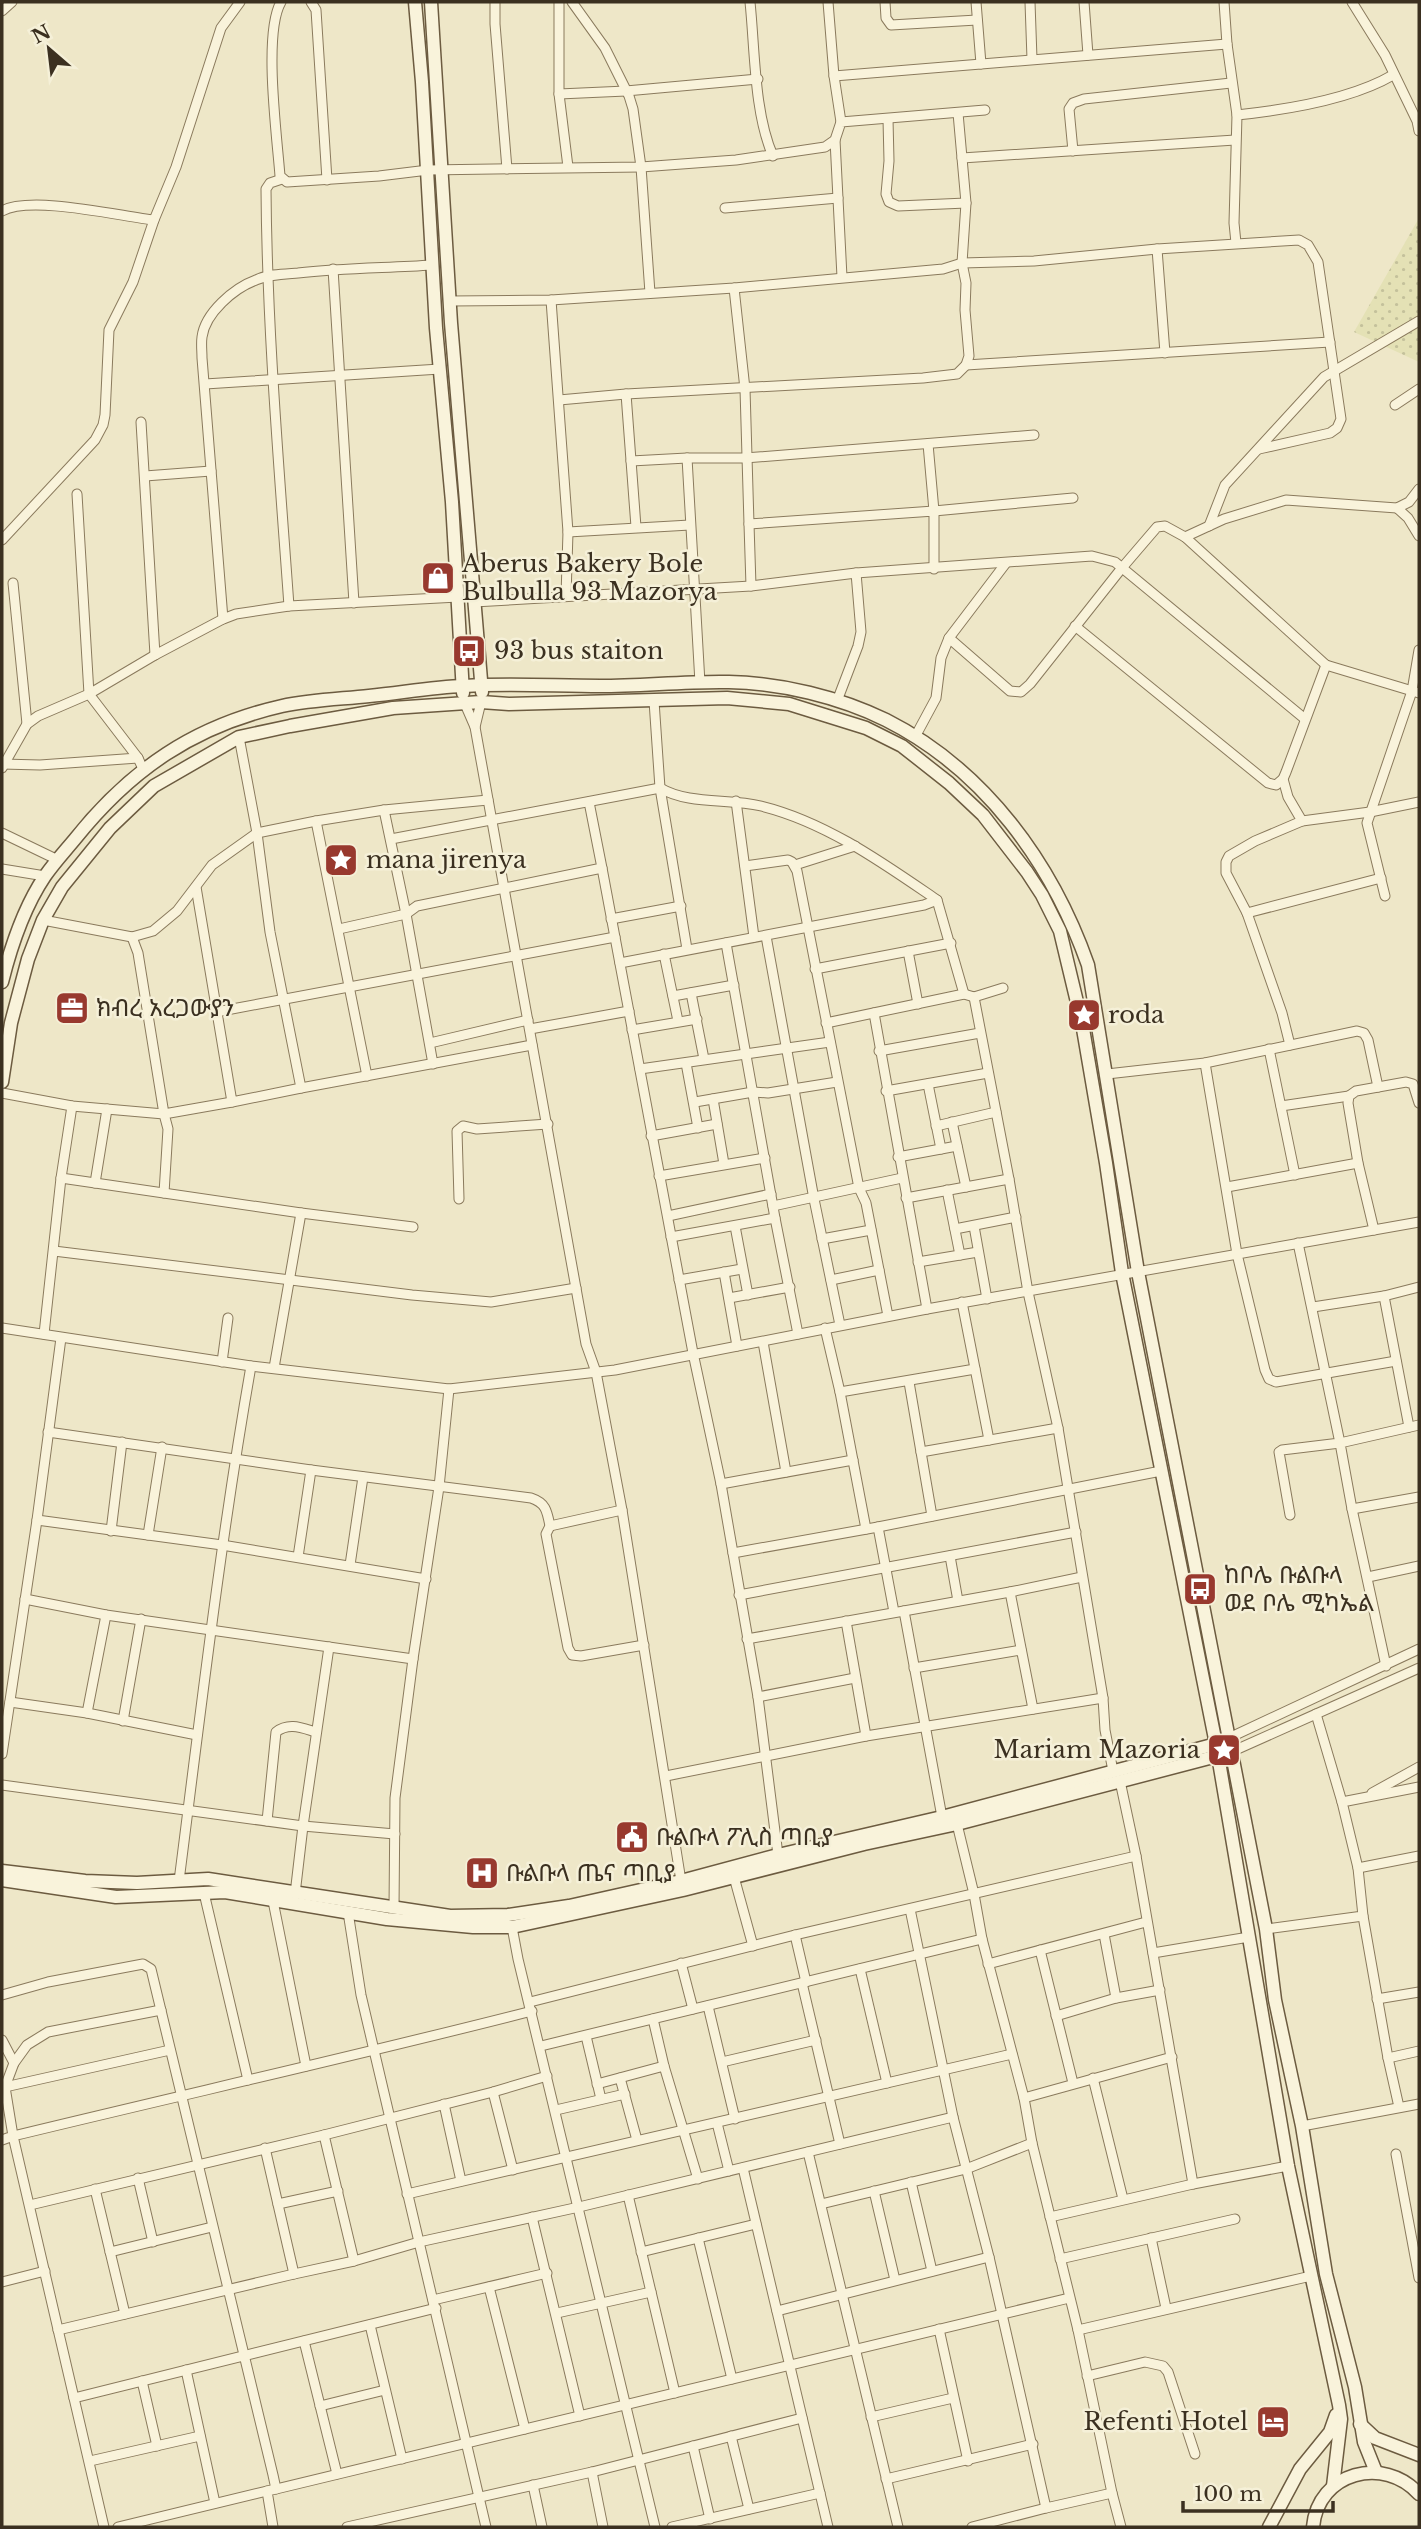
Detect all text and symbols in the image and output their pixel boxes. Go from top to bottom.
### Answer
north arrow [14,14,84,84]
text: N [28,20,55,49]
place label: Aberus Bakery Bole Bulbulla 93 Mazorya [461,549,718,606]
shop icon: Aberus Bakery Bole Bulbulla 93 Mazorya [419,559,457,597]
bus stop icon: 93 bus staiton [450,632,488,670]
place label: 93 bus staiton [494,636,663,665]
place icon: mana jirenya [322,841,360,879]
place label: mana jirenya [366,845,527,874]
office icon: ክብረ አረጋውያን [53,989,91,1027]
place label: ክብረ አረጋውያን [96,993,234,1022]
place icon: roda [1065,996,1103,1034]
place label: roda [1108,1000,1165,1029]
place label: ከቦሌ ቡልቡላ ወደ ቦሌ ሚካኤል [1224,1560,1374,1617]
bus stop icon: ከቦሌ ቡልቡላ ወደ ቦሌ ሚካኤል [1181,1570,1219,1608]
place icon: Mariam Mazoria [1205,1731,1243,1769]
place label: Mariam Mazoria [994,1735,1201,1764]
public building icon: ቡልቡላ ፖሊስ ጣቢያ [613,1818,651,1856]
place label: ቡልቡላ ፖሊስ ጣቢያ [656,1822,833,1851]
hospital icon: ቡልቡላ ጤና ጣቢያ [463,1854,501,1892]
place label: ቡልቡላ ጤና ጣቢያ [506,1858,675,1887]
hotel icon: Refenti Hotel [1254,2403,1292,2441]
place label: Refenti Hotel [1084,2407,1248,2436]
scale bar [1183,2470,1334,2514]
text: 100 m [1194,2481,1262,2507]

